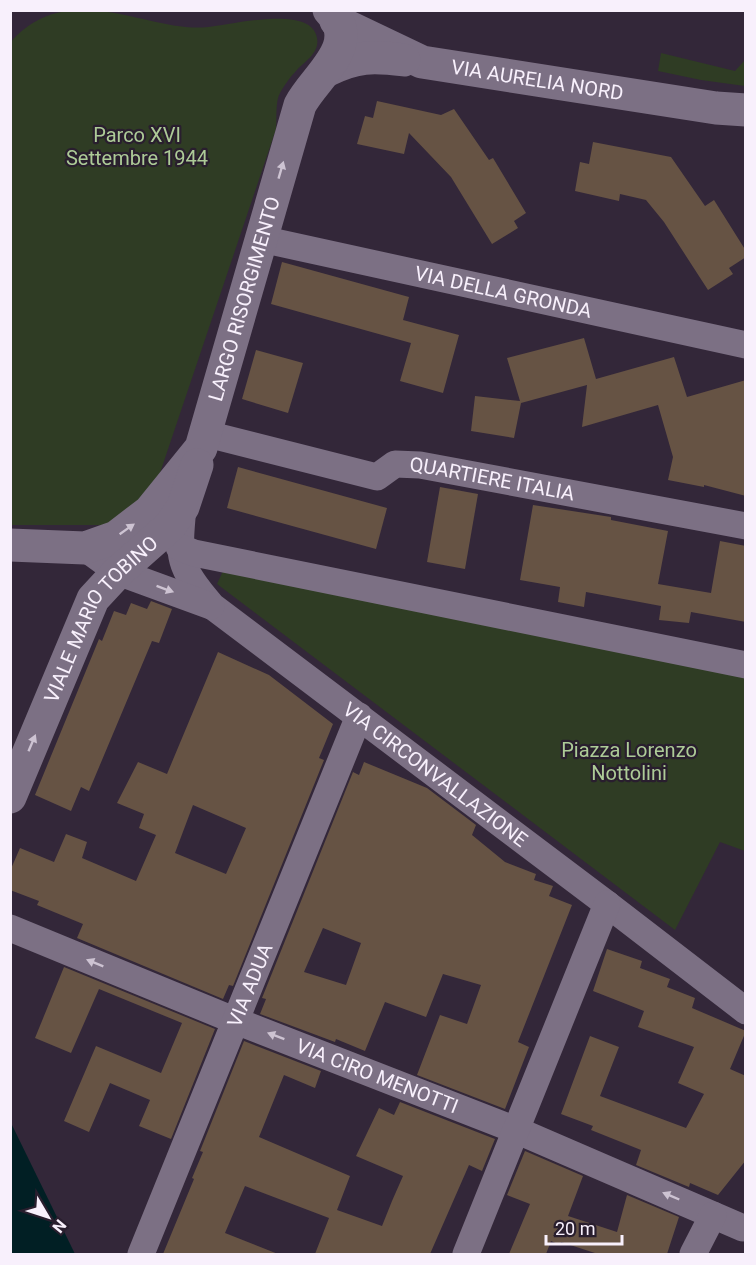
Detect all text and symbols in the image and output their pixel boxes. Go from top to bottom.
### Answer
street label: VIA AURELIA NORD [450,55,625,105]
park label: Parco XVI Settembre 1944 [66,123,208,170]
one-way arrow [277,161,286,179]
street label: LARGO RISORGIMENTO [203,194,285,404]
street label: VIA DELLA GRONDA [412,261,594,323]
street label: QUARTIERE ITALIA [409,453,577,506]
one-way arrow [119,523,135,535]
street label: VIALE MARIO TOBINO [39,531,163,706]
one-way arrow [157,585,175,595]
street label: VIA CIRCONVALLAZIONE [338,697,532,852]
one-way arrow [27,733,37,751]
park label: Piazza Lorenzo Nottolini [561,738,697,785]
street label: VIA ADUA [222,940,278,1031]
one-way arrow [86,958,104,967]
one-way arrow [267,1031,285,1040]
street label: VIA CIRO MENOTTI [293,1034,462,1118]
north arrow [18,1187,78,1247]
one-way arrow [661,1191,679,1201]
scale bar [546,1208,622,1246]
text: N [48,1216,70,1236]
text: 20 m [555,1218,595,1239]

